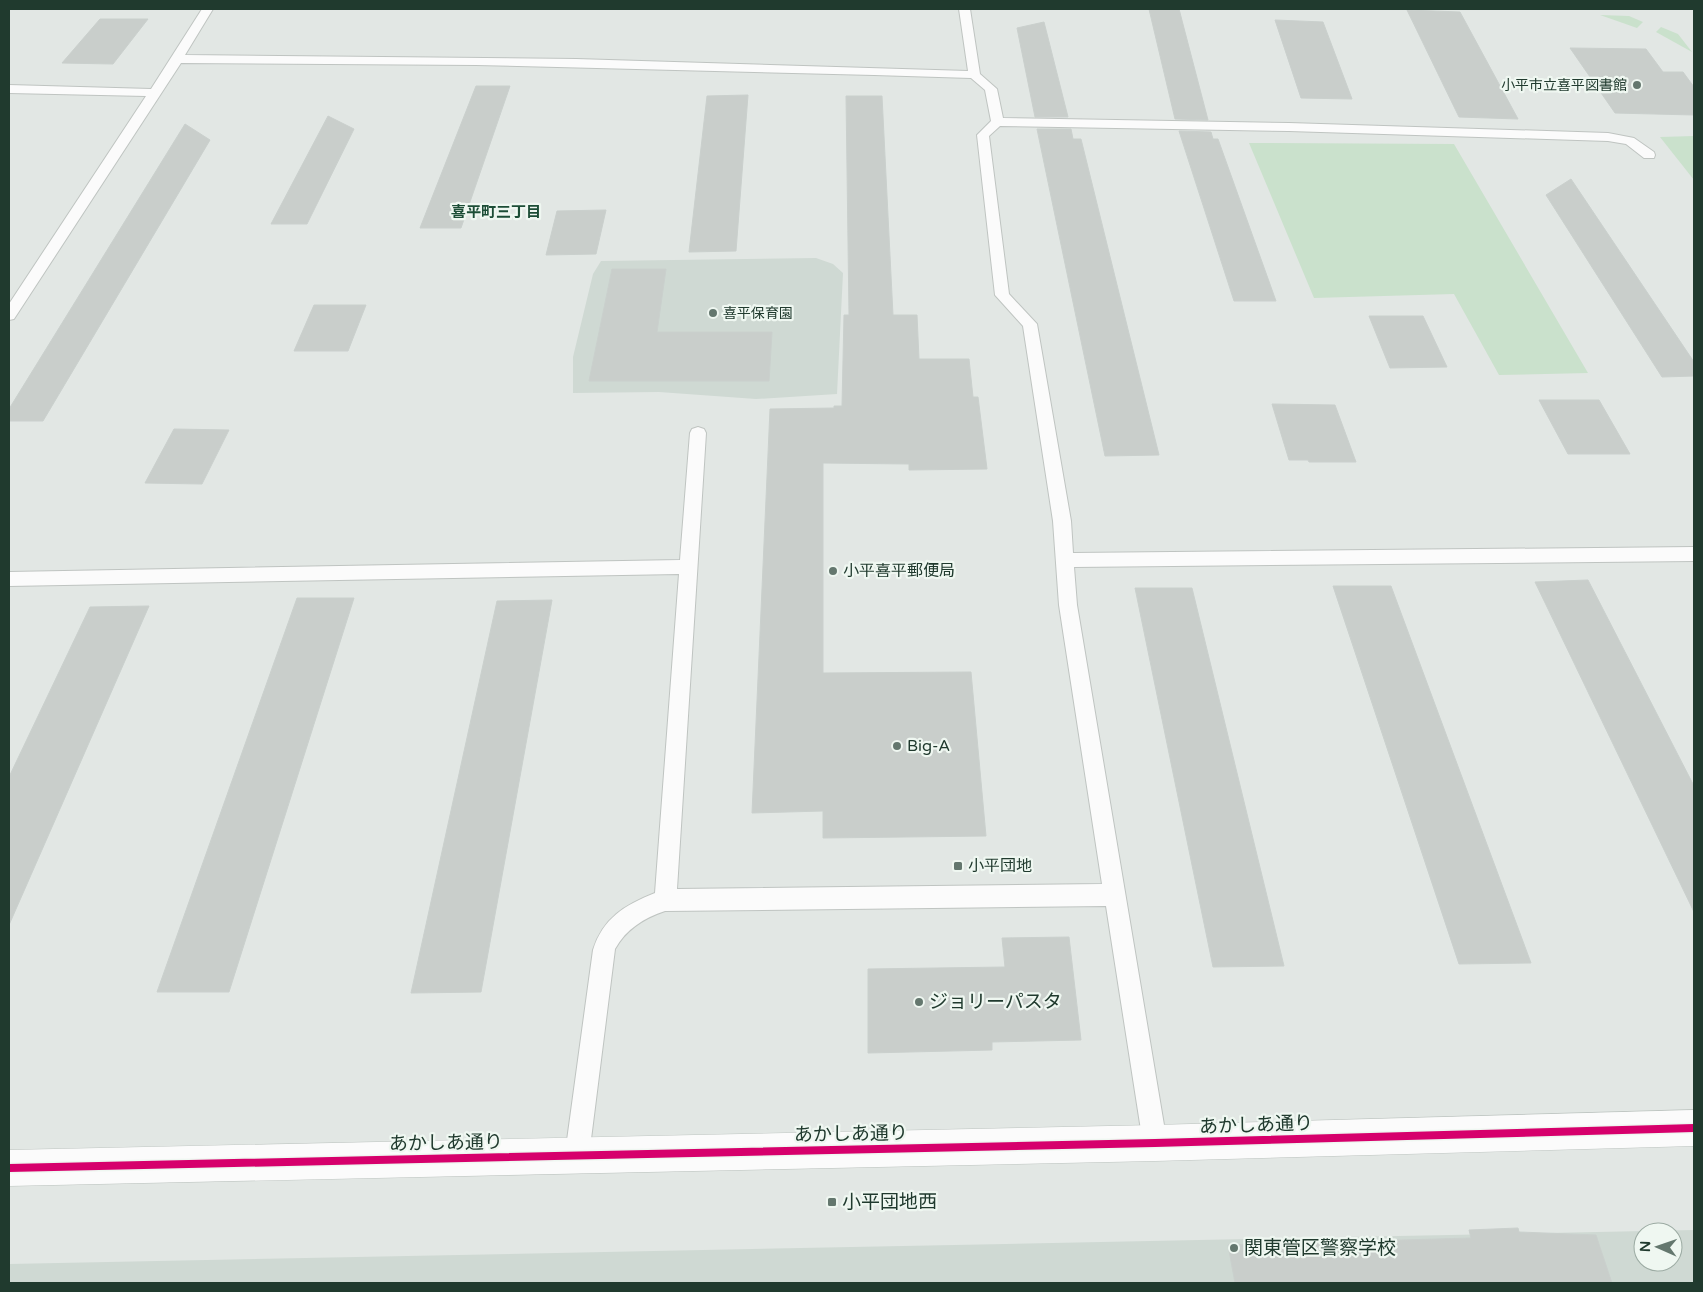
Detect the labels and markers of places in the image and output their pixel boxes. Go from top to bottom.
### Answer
place label: 小平市立喜平図書館 [1501,77,1627,94]
marker: 小平市立喜平図書館 [1631,79,1643,91]
place label: 喜平保育園 [723,305,793,322]
marker: 喜平保育園 [707,307,719,319]
place label: 小平喜平郵便局 [843,561,955,581]
marker: 小平喜平郵便局 [827,565,839,577]
place label: Big-A [907,736,950,756]
marker: Big-A [891,740,903,752]
place label: 小平団地 [968,856,1032,876]
marker: 小平団地 [952,860,964,872]
place label: ジョリーパスタ [929,991,1062,1013]
marker: ジョリーパスタ [913,996,925,1008]
place label: 小平団地西 [842,1191,937,1213]
marker: 小平団地西 [826,1196,838,1208]
place label: 関東管区警察学校 [1244,1237,1396,1259]
marker: 関東管区警察学校 [1228,1242,1240,1254]

